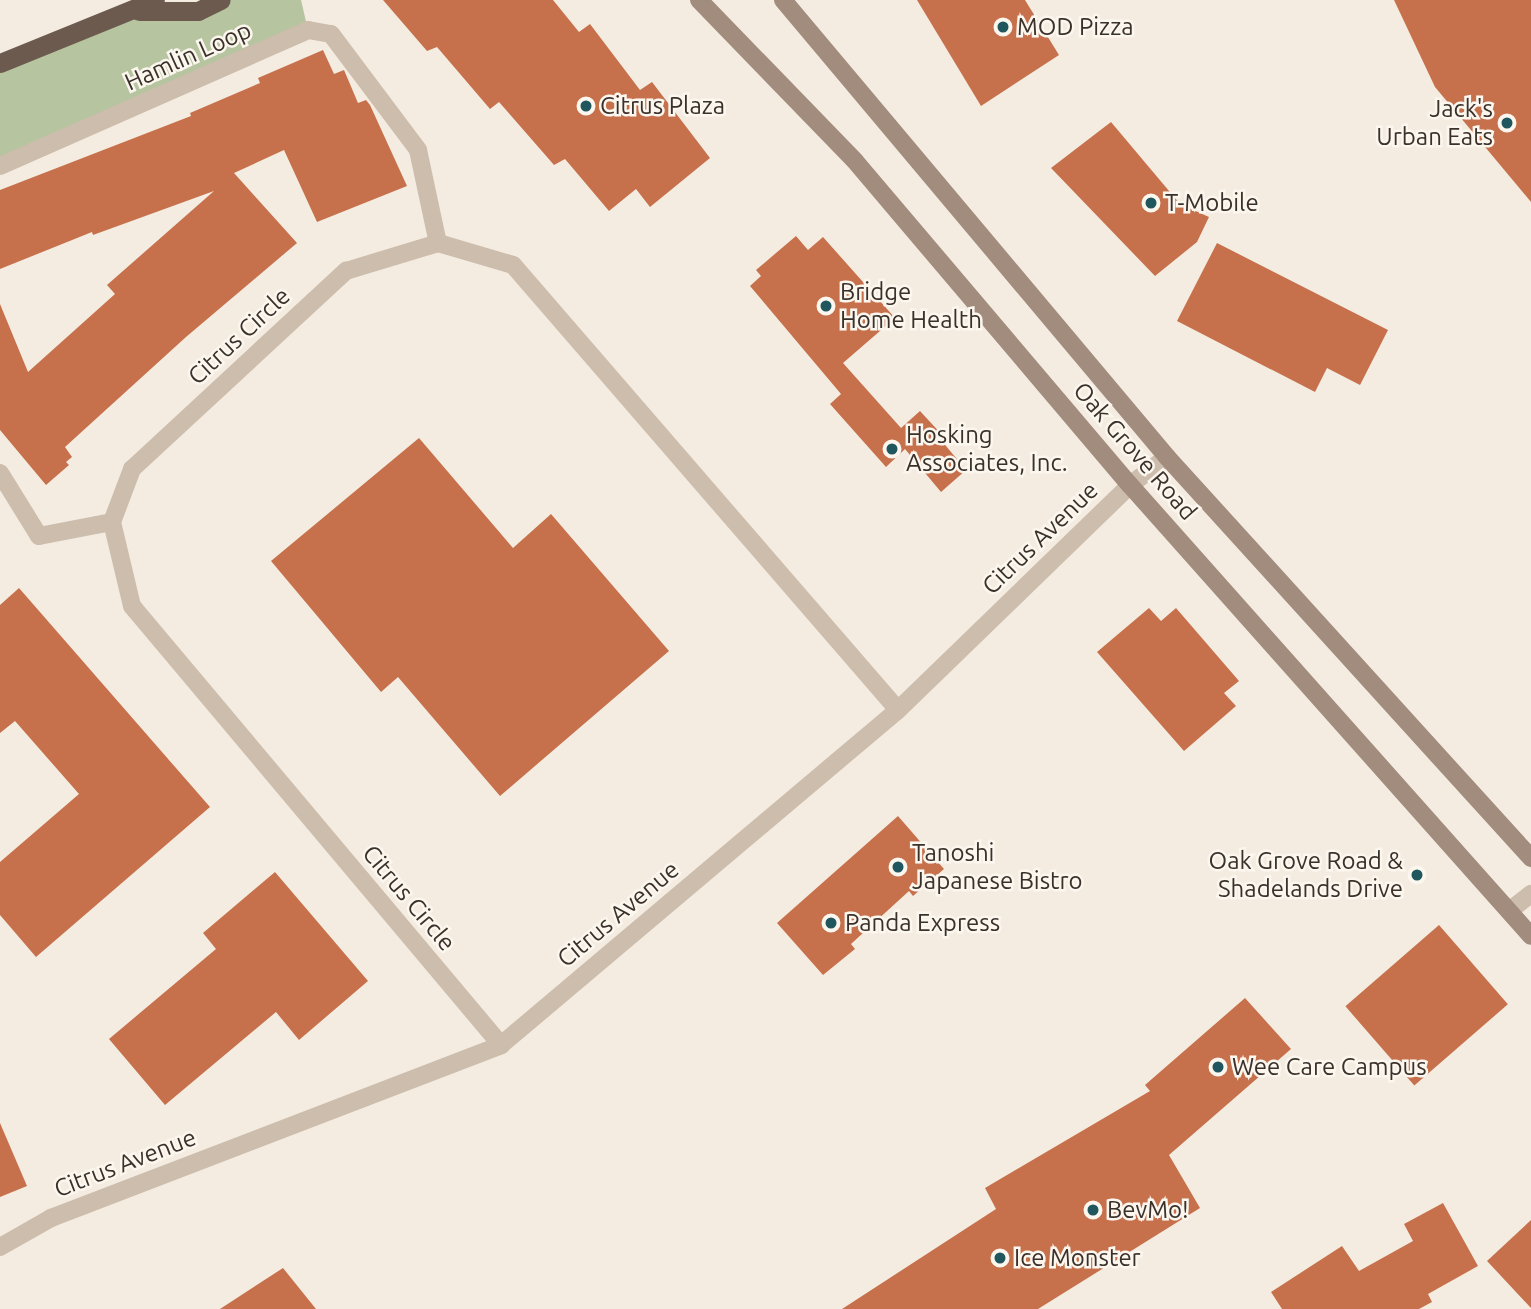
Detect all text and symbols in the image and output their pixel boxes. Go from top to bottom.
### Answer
place label: MOD Pizza [1017,13,1133,41]
street label: Hamlin Loop [120,15,256,97]
marker: MOD Pizza [995,19,1011,35]
place label: Citrus Plaza [600,92,725,120]
place label: Jack's Urban Eats [1376,95,1493,151]
marker: Citrus Plaza [578,98,594,114]
marker: Jack's Urban Eats [1499,115,1515,131]
place label: T-Mobile [1165,189,1259,217]
marker: T-Mobile [1143,195,1159,211]
place label: Bridge Home Health [840,278,982,334]
street label: Citrus Circle [182,281,296,391]
marker: Bridge Home Health [818,298,834,314]
street label: Oak Grove Road [1067,376,1203,526]
place label: Hosking Associates, Inc. [906,421,1068,477]
marker: Hosking Associates, Inc. [884,441,900,457]
street label: Citrus Avenue [976,476,1104,600]
street label: Citrus Circle [357,839,461,957]
place label: Tanoshi Japanese Bistro [912,839,1083,895]
place label: Oak Grove Road & Shadelands Drive [1209,847,1403,903]
street label: Citrus Avenue [551,855,685,973]
marker: Tanoshi Japanese Bistro [890,859,906,875]
marker: Oak Grove Road & Shadelands Drive [1409,867,1425,883]
place label: Panda Express [845,909,1000,937]
marker: Panda Express [823,915,839,931]
place label: Wee Care Campus [1232,1053,1427,1081]
marker: Wee Care Campus [1210,1059,1226,1075]
street label: Citrus Avenue [50,1123,200,1203]
place label: BevMo! [1107,1196,1189,1224]
marker: BevMo! [1085,1202,1101,1218]
place label: Ice Monster [1014,1244,1141,1272]
marker: Ice Monster [992,1250,1008,1266]

